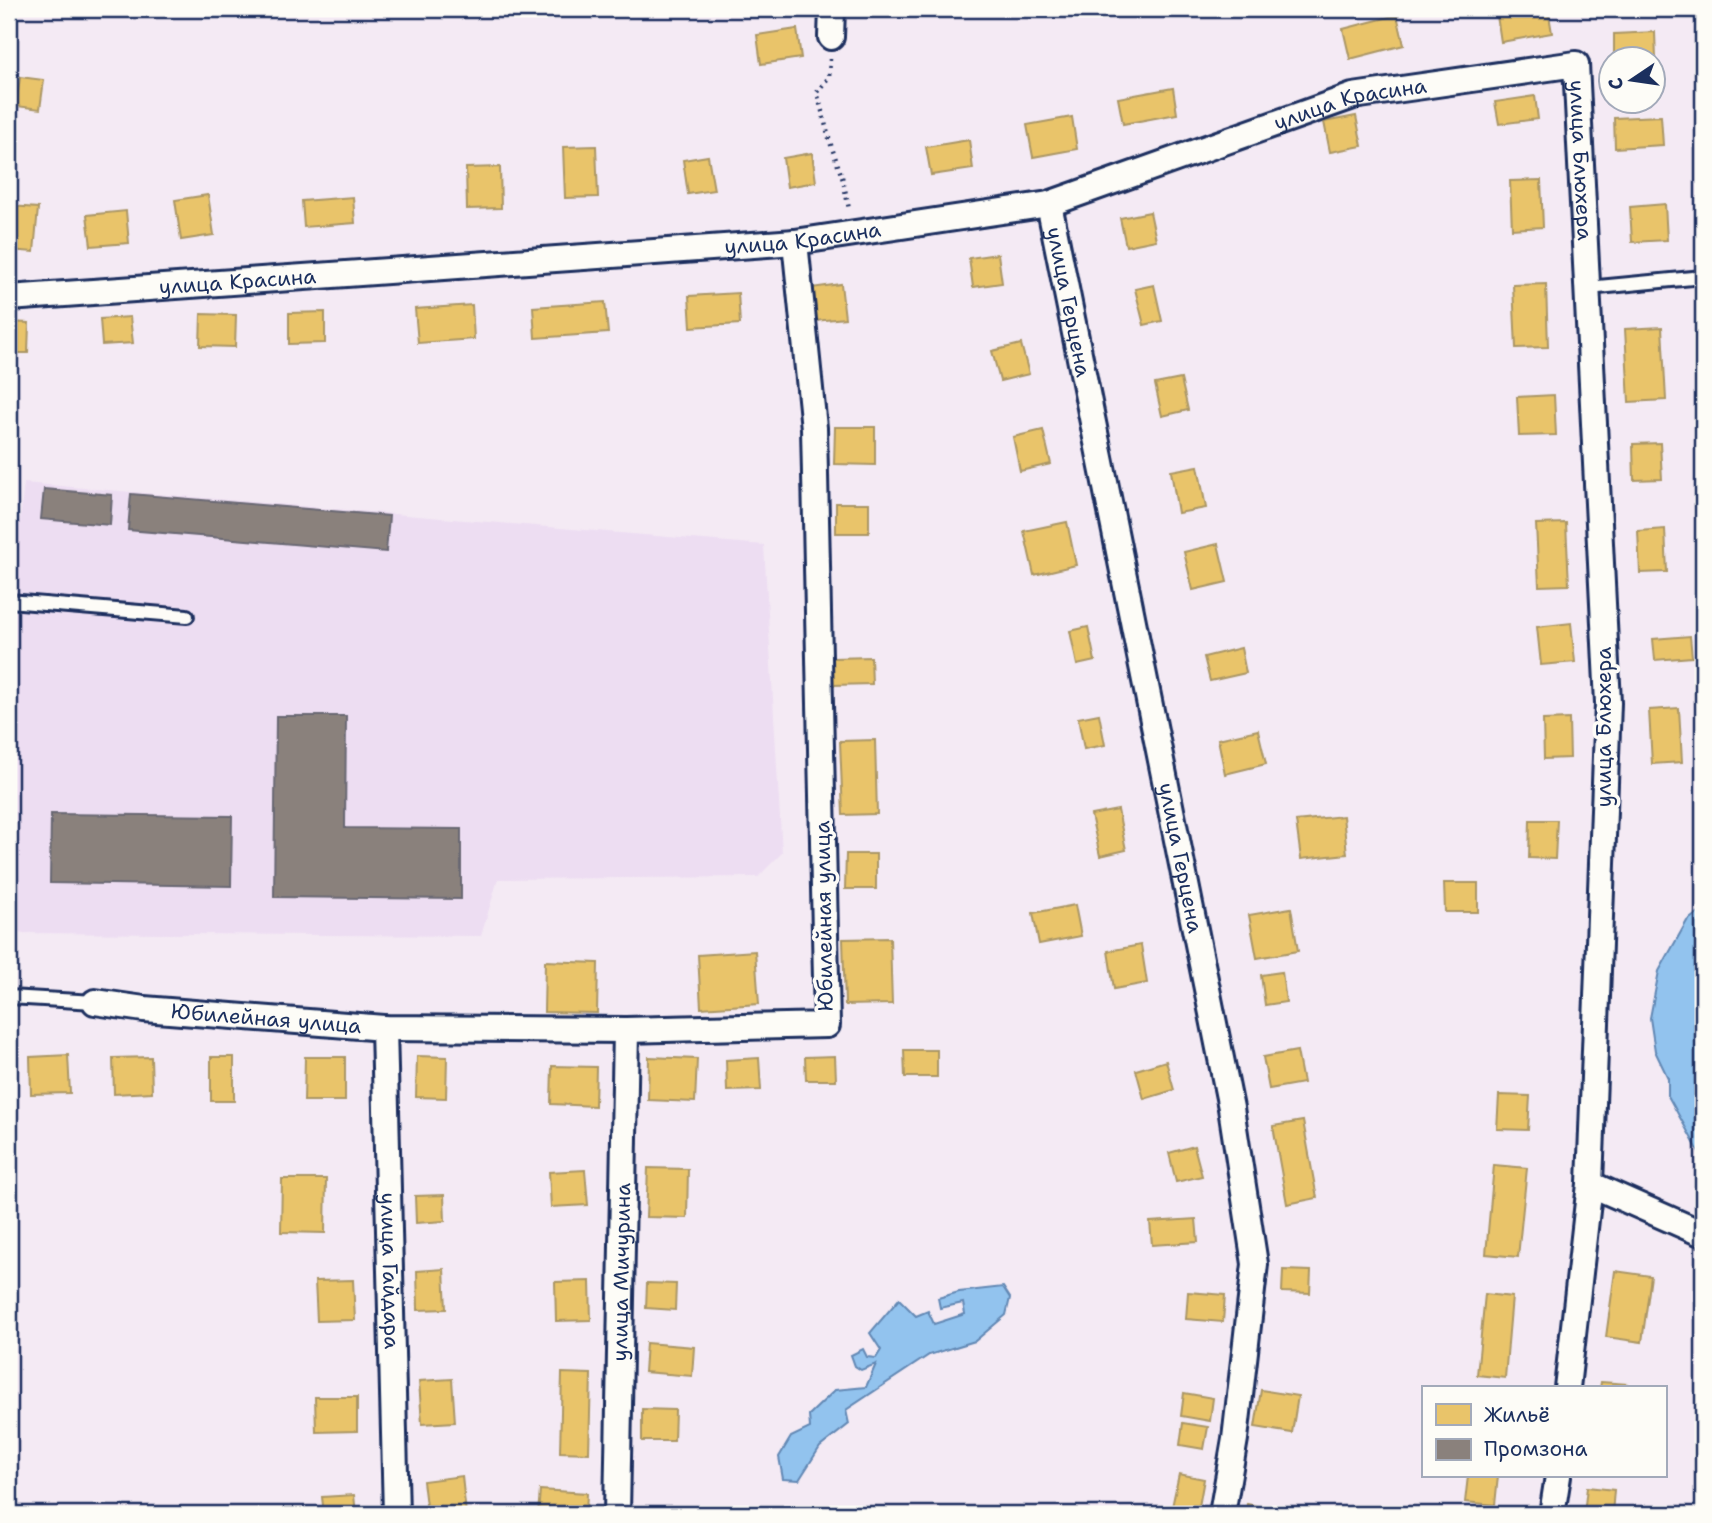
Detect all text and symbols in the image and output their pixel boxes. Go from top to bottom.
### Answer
north arrow [1596,46,1666,116]
street label: улица Красина [1270,72,1429,137]
text: С [1602,75,1629,92]
street label: улица Блюхера [1563,79,1599,241]
street label: улица Красина [723,215,883,261]
street label: улица Герцена [1040,225,1098,380]
street label: улица Красина [158,262,317,301]
street label: улица Блюхера [1590,647,1618,807]
street label: улица Герцена [1152,780,1209,935]
street label: Юбилейная улица [808,820,840,1012]
street label: Юбилейная улица [170,997,362,1040]
street label: улица Мичурина [606,1183,637,1362]
street label: улица Гайдара [374,1192,406,1350]
legend [1422,1386,1666,1478]
text: Жильё [1484,1401,1550,1429]
text: Промзона [1484,1435,1587,1463]

